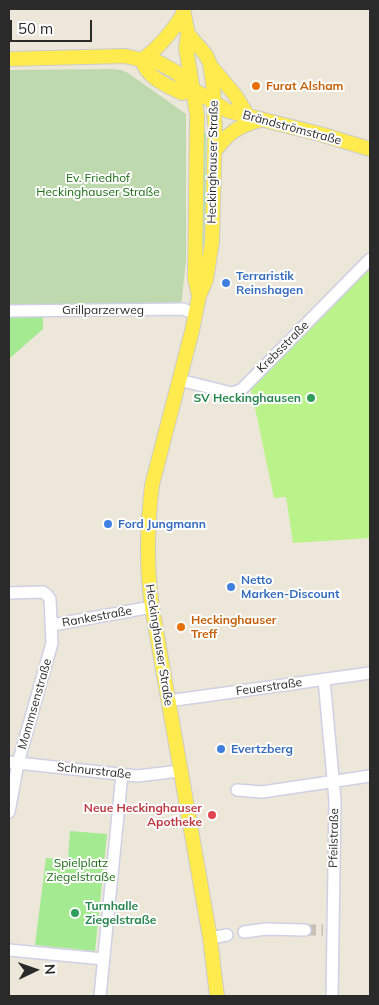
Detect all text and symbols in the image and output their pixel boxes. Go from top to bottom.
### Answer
scale bar [12,10,95,42]
text: 50 m [18,19,53,38]
place label: Furat Alsham [266,79,343,93]
marker: Furat Alsham [250,80,262,92]
street label: Heckinghauser Straße [205,100,221,224]
street label: Brändströmstraße [241,108,343,148]
park label: Ev. Friedhof Heckinghauser Straße [36,171,160,199]
place label: Terraristik Reinshagen [236,269,303,297]
marker: Terraristik Reinshagen [220,277,232,289]
street label: Grillparzerweg [62,303,144,317]
street label: Krebsstraße [254,318,312,376]
place label: SV Heckinghausen [193,391,301,405]
marker: SV Heckinghausen [305,392,317,404]
place label: Ford Jungmann [118,517,206,531]
marker: Ford Jungmann [102,518,114,530]
place label: Netto Marken-Discount [241,573,339,601]
marker: Netto Marken-Discount [225,581,237,593]
street label: Heckinghauser Straße [142,583,176,707]
street label: Rankestraße [61,604,133,630]
place label: Heckinghauser Treff [191,613,276,641]
marker: Heckinghauser Treff [175,621,187,633]
street label: Mommsenstraße [15,657,55,751]
street label: Feuerstraße [235,675,303,699]
place label: Evertzberg [231,742,293,756]
marker: Evertzberg [215,743,227,755]
street label: Schnurstraße [56,760,132,782]
place label: Neue Heckinghauser Apotheke [84,801,202,829]
street label: Pfeilstraße [326,808,342,868]
marker: Neue Heckinghauser Apotheke [206,809,218,821]
park label: Spielplatz Ziegelstraße [47,856,115,884]
place label: Turnhalle Ziegelstraße [85,899,156,927]
marker: Turnhalle Ziegelstraße [69,907,81,919]
north arrow [10,945,60,995]
text: N [41,963,59,975]

